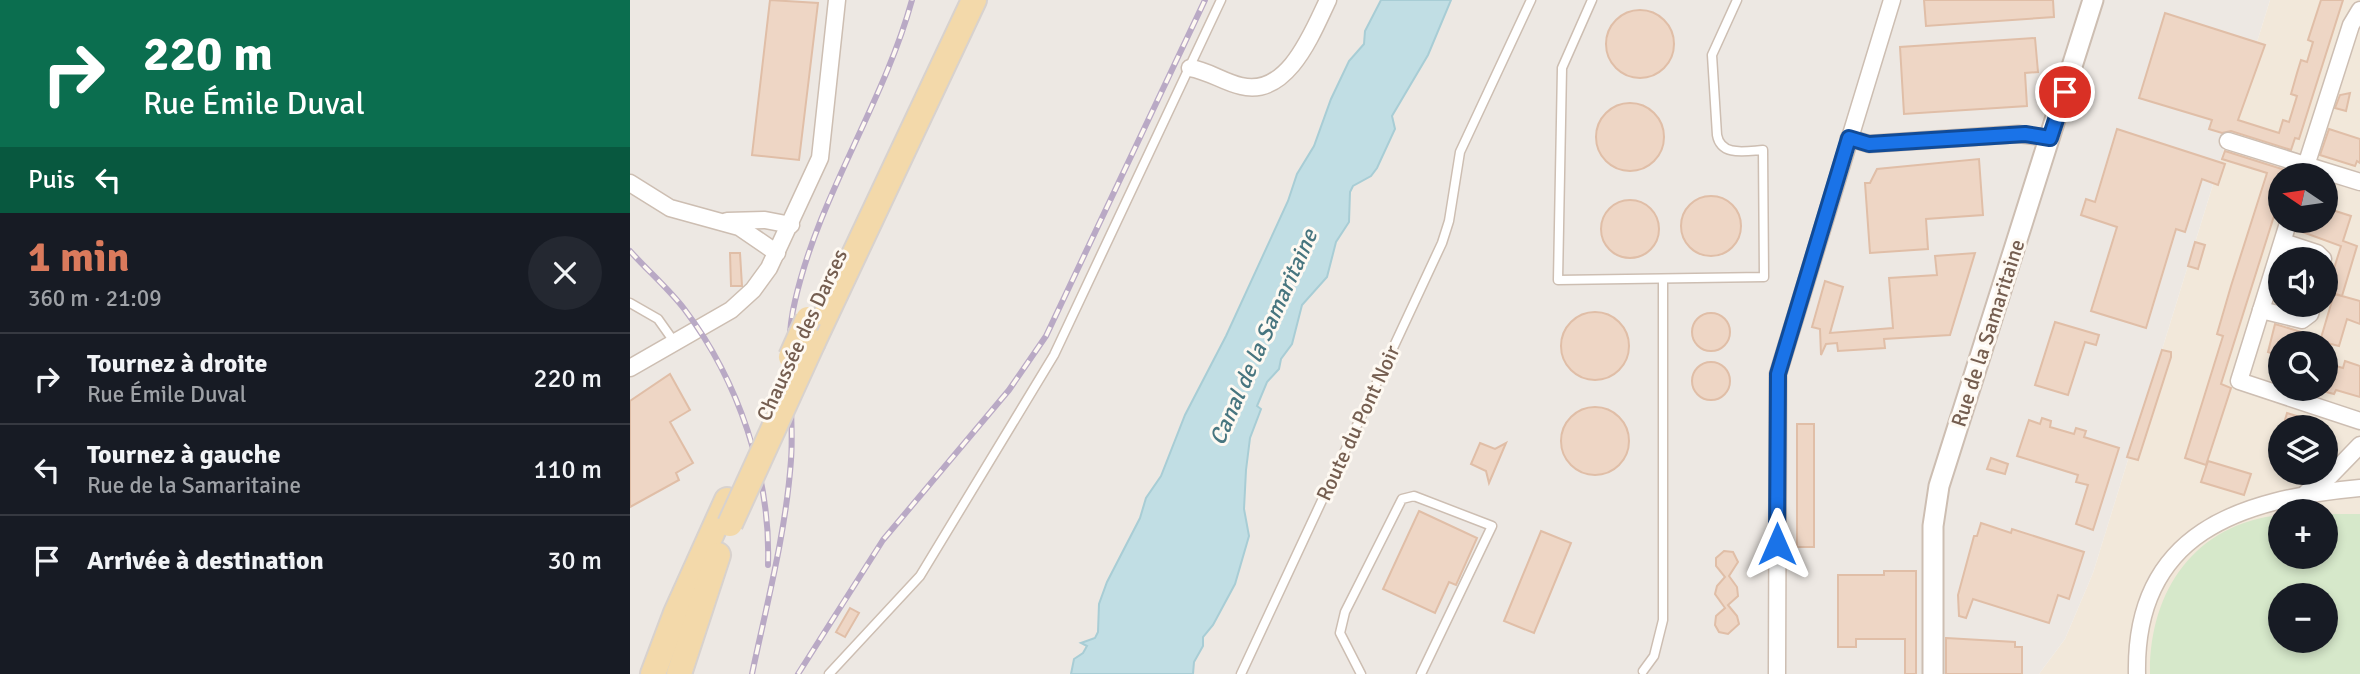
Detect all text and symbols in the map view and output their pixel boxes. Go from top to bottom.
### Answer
text: 220 m [143,24,273,84]
icon: right [28,28,119,119]
pin [2035,62,2095,122]
icon: arrive [2046,73,2084,111]
text: Rue Émile Duval [143,84,365,123]
icon: left [89,161,127,199]
north arrow [2268,163,2338,233]
map controls [2268,163,2338,653]
text: Puis [28,164,75,196]
water label: Canal de la Samaritaine [1203,223,1325,450]
text: 1 min [28,232,129,283]
button: close [528,236,602,310]
street label: Rue de la Samaritaine [1945,236,2031,430]
street label: Chaussée des Darses [751,245,853,425]
button: sound [2268,247,2338,317]
text: 360 m · 21:09 [28,284,162,313]
button: search [2268,331,2338,401]
street label: Route du Pont Noir [1311,341,1406,505]
text: Tournez à droite [87,348,267,380]
icon: right [28,360,66,398]
text: 220 m [533,363,602,395]
text: Rue Émile Duval [87,380,246,409]
button: layers [2268,415,2338,485]
text: Tournez à gauche [87,439,281,471]
icon: left [28,451,66,489]
text: 110 m [533,454,602,486]
text: Rue de la Samaritaine [87,471,301,500]
button: + [2268,499,2338,569]
position arrow [1740,507,1814,581]
icon: arrive [28,542,66,580]
text: Arrivée à destination [87,545,324,577]
text: 30 m [547,545,602,577]
button: − [2268,583,2338,653]

